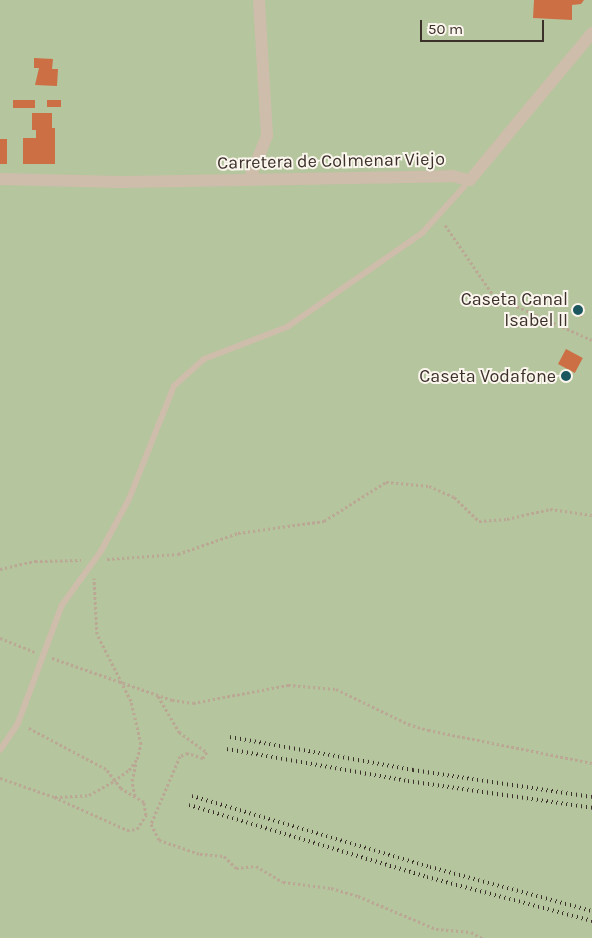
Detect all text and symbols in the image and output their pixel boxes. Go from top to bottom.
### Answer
scale bar [422,10,546,42]
text: 50 m [428,20,463,38]
street label: Carretera de Colmenar Viejo [217,148,445,174]
place label: Caseta Canal Isabel II [461,289,568,332]
marker: Caseta Canal Isabel II [572,304,584,316]
place label: Caseta Vodafone [419,365,556,387]
marker: Caseta Vodafone [560,370,572,382]

